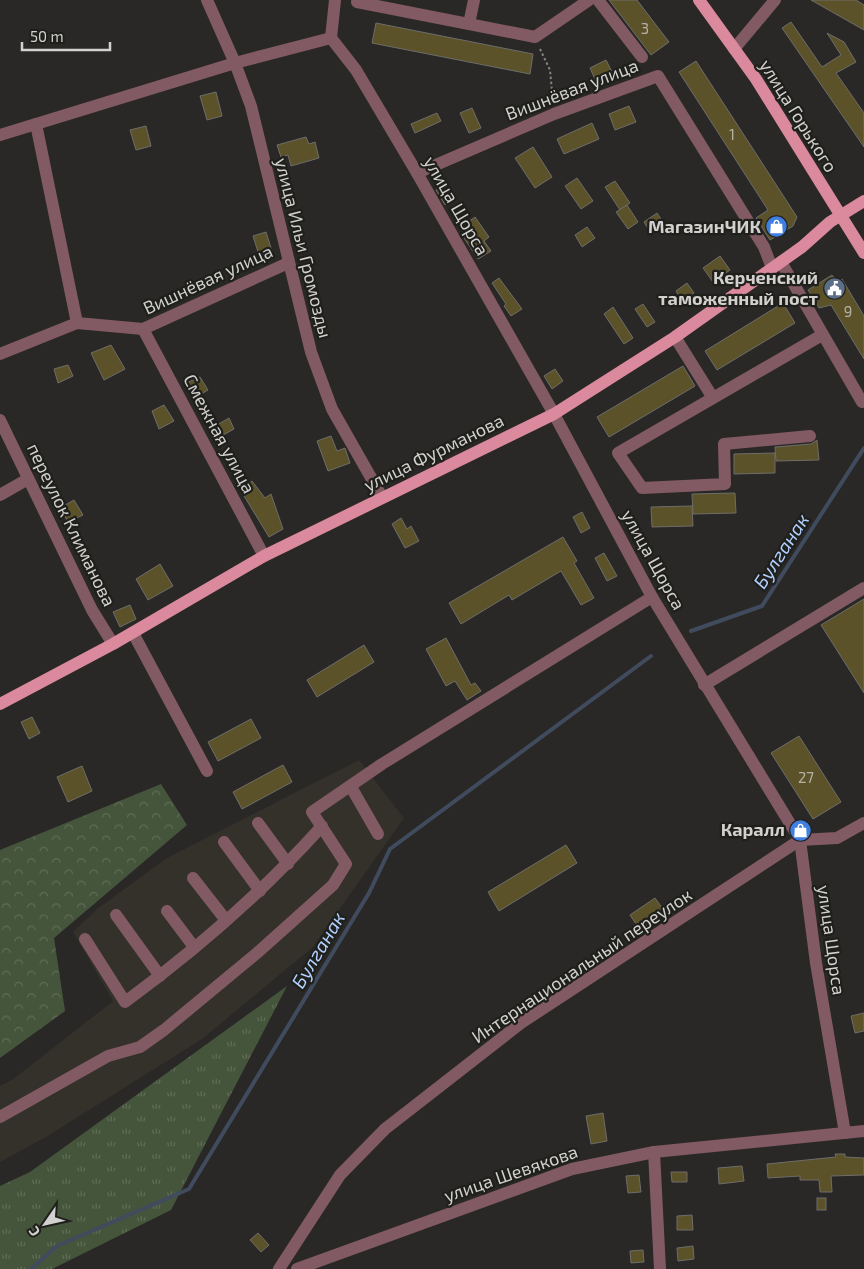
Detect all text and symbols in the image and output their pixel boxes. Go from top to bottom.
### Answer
house number: 3 [641,19,649,37]
scale bar [22,20,110,52]
text: 50 m [30,27,64,45]
street label: Вишнёвая улица [502,54,641,124]
street label: улица Горького [755,55,842,176]
house number: 1 [729,125,735,143]
street label: улица Щорса [420,152,494,259]
street label: улица Ильи Громозды [271,155,337,340]
place label: МагазинЧИК [648,215,761,237]
shop icon: МагазинЧИК [765,215,789,239]
street label: Вишнёвая улица [139,239,276,319]
place label: Керченский таможенный пост [658,266,818,309]
public building icon: Керченский таможенный пост [822,276,846,300]
house number: 9 [844,302,852,320]
street label: Смежная улица [179,370,261,497]
street label: улица Фурманова [360,409,507,496]
street label: переулок Климанова [23,439,121,610]
street label: улица Щорса [617,506,690,613]
water label: Булганак [748,509,813,592]
house number: 27 [798,768,814,786]
place label: Каралл [721,818,785,840]
shop icon: Каралл [789,818,813,842]
street label: Интернациональный переулок [467,883,696,1047]
street label: улица Щорса [813,883,851,996]
water label: Булганак [286,908,349,992]
street label: улица Шевякова [441,1140,581,1206]
north arrow [20,1199,70,1249]
text: С [24,1223,43,1240]

